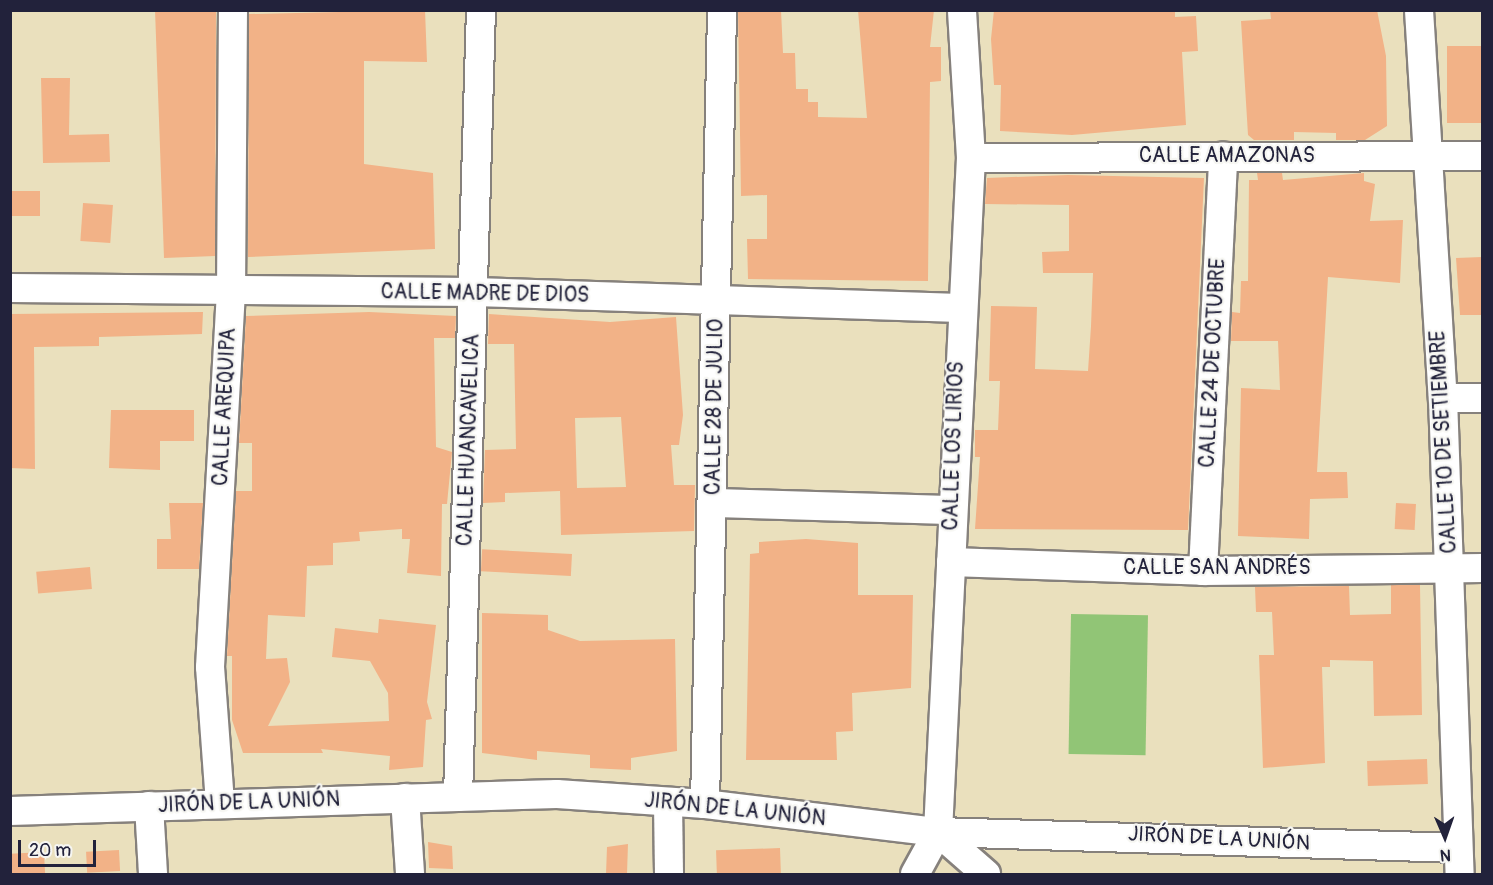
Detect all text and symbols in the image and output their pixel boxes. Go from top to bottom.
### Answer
street label: CALLE AMAZONAS [1139,143,1315,169]
street label: CALLE 24 DE OCTUBRE [1195,258,1231,468]
street label: CALLE MADRE DE DIOS [380,280,590,308]
street label: CALLE 28 DE JULIO [701,319,729,495]
street label: CALLE AREQUIPA [208,327,242,487]
street label: CALLE 10 DE SETIEMBRE [1426,330,1462,554]
street label: CALLE HUANCAVELICA [453,333,485,547]
street label: CALLE LOS LIRIOS [938,361,970,531]
street label: CALLE SAN ANDRÉS [1123,555,1311,581]
street label: JIRÓN DE LA UNIÓN [158,787,340,819]
street label: JIRÓN DE LA UNIÓN [643,788,827,832]
north arrow [1415,807,1475,867]
street label: JIRÓN DE LA UNIÓN [1127,822,1311,856]
scale bar [21,828,99,866]
text: 20 m [29,839,71,862]
text: N [1440,845,1451,865]

